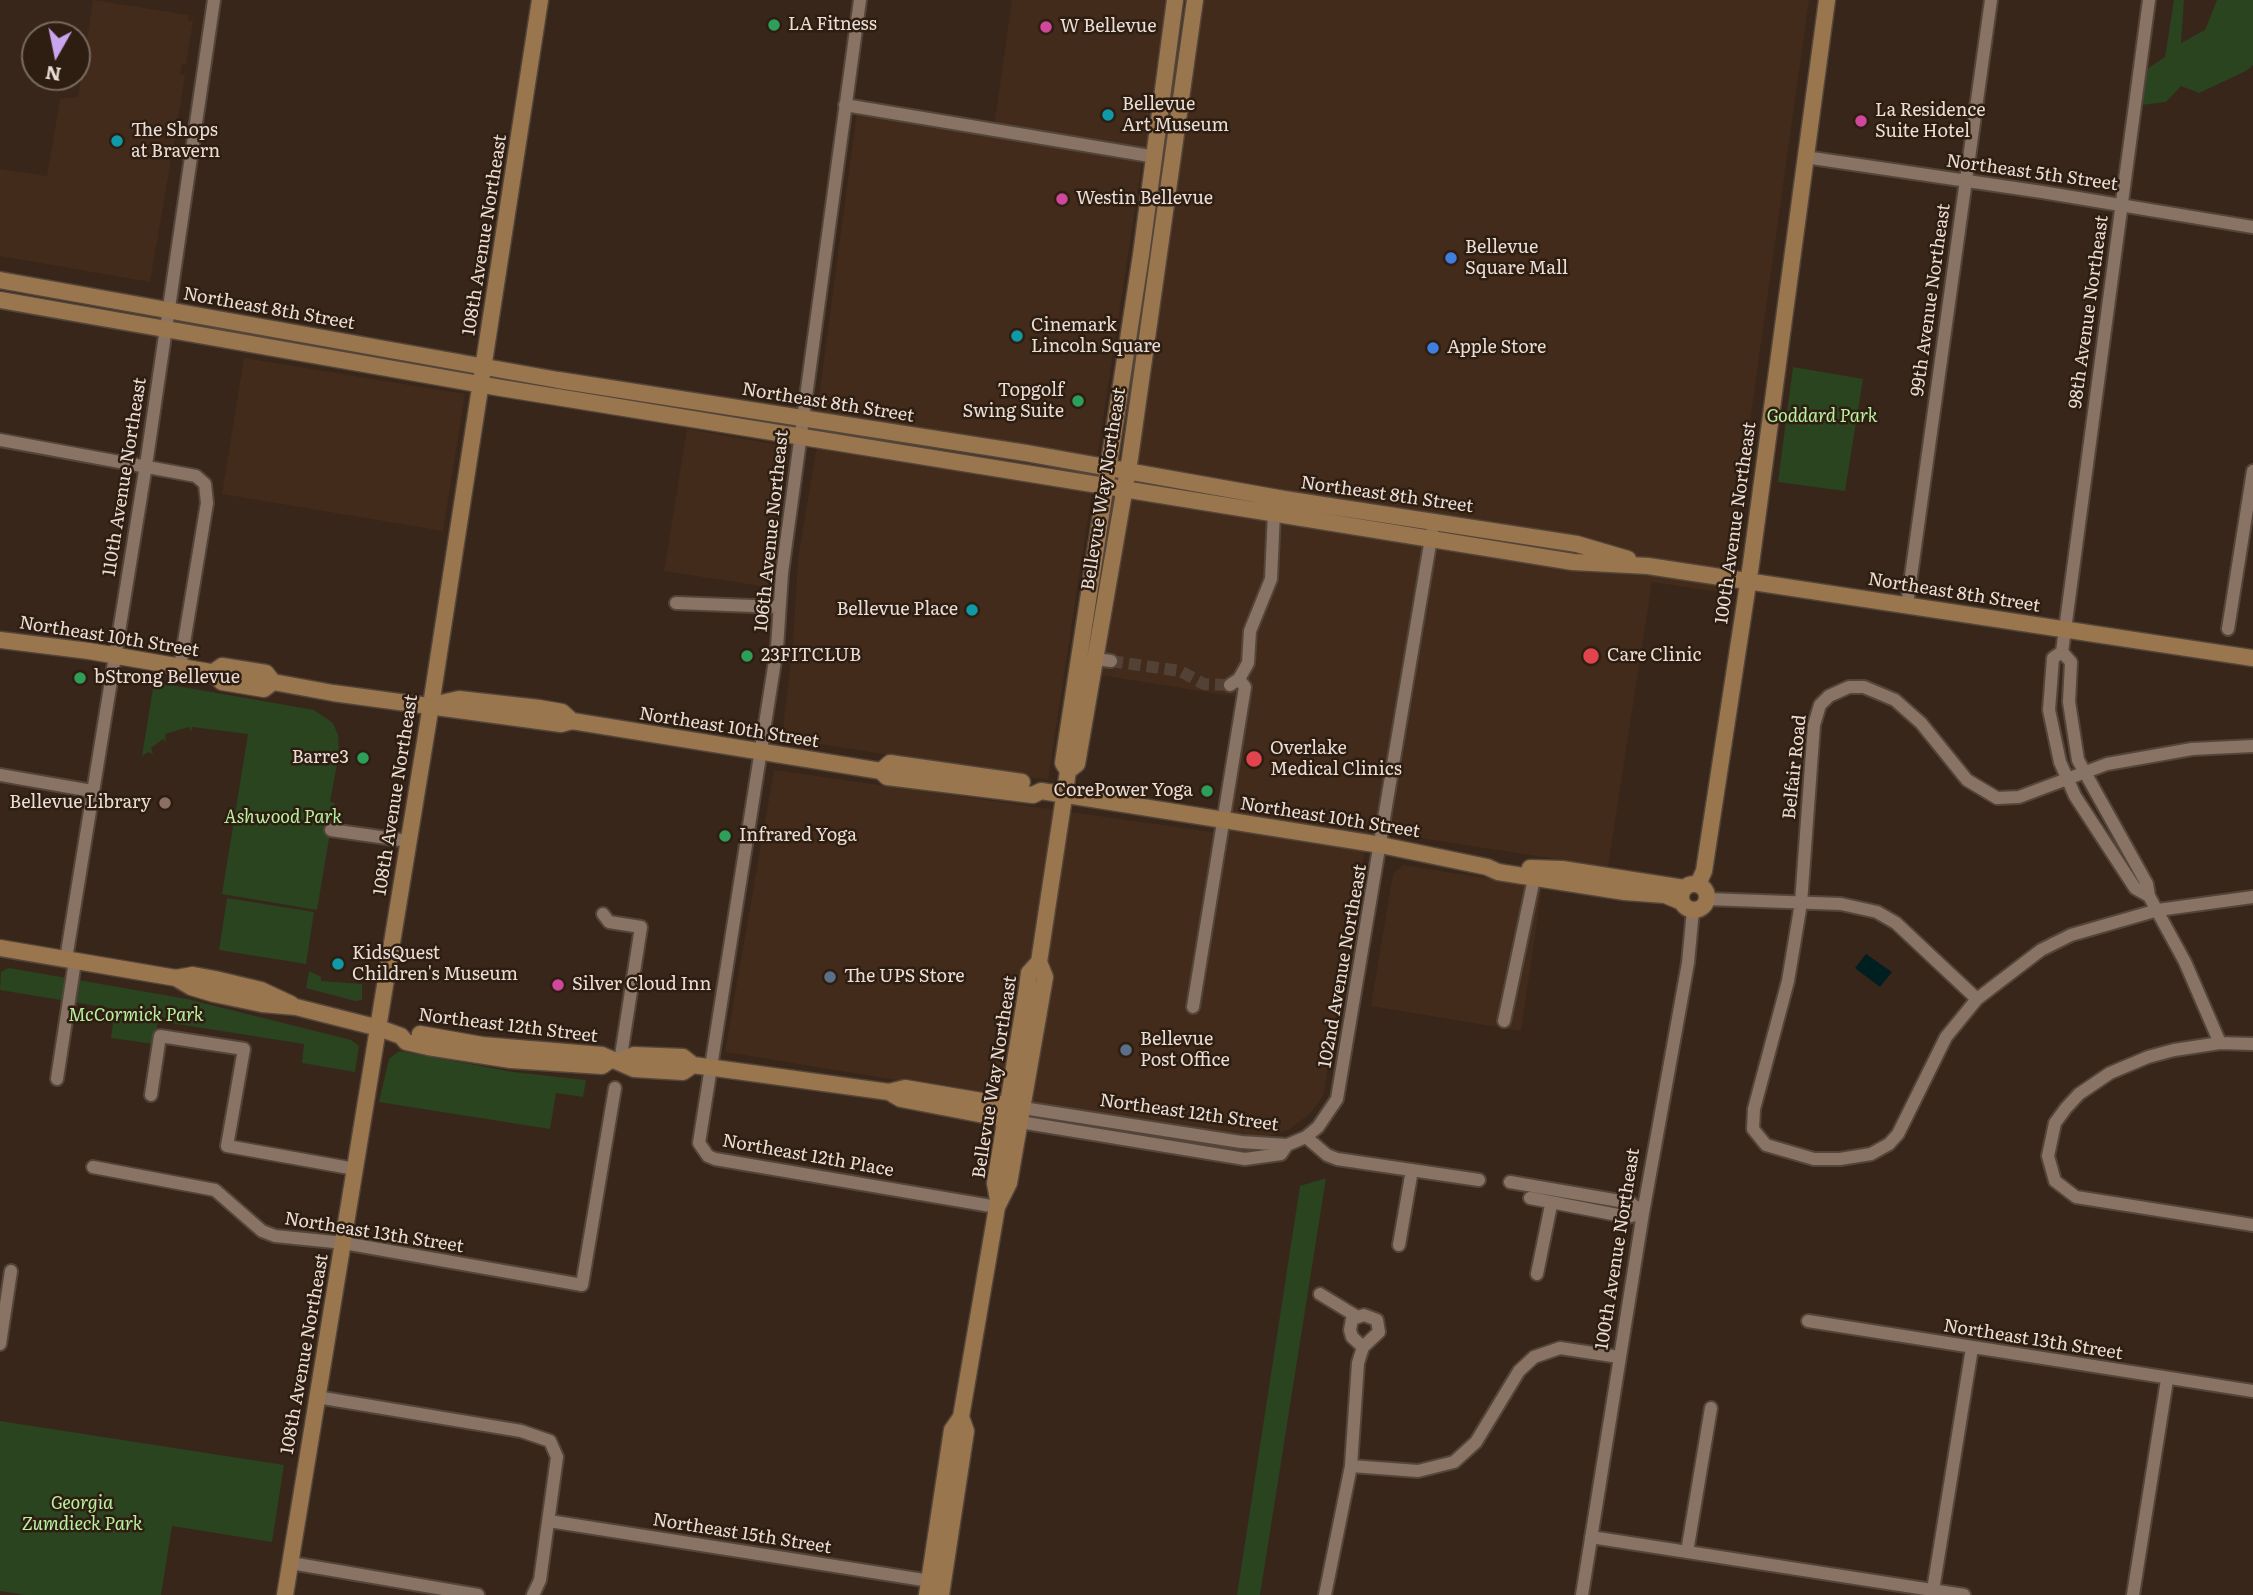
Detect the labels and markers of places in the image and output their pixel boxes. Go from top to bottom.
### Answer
place label: LA Fitness [788,14,877,36]
place label: W Bellevue [1060,16,1157,38]
marker: LA Fitness [766,17,782,33]
marker: W Bellevue [1038,19,1054,35]
place label: Bellevue Art Museum [1122,94,1229,136]
place label: La Residence Suite Hotel [1875,100,1986,142]
marker: Bellevue Art Museum [1100,107,1116,123]
marker: La Residence Suite Hotel [1853,113,1869,129]
place label: The Shops at Bravern [131,120,220,162]
marker: The Shops at Bravern [109,133,125,149]
place label: Westin Bellevue [1076,188,1213,210]
marker: Westin Bellevue [1054,191,1070,207]
place label: Bellevue Square Mall [1465,237,1568,280]
marker: Bellevue Square Mall [1443,250,1459,266]
place label: Cinemark Lincoln Square [1031,315,1161,358]
marker: Cinemark Lincoln Square [1009,328,1025,344]
place label: Apple Store [1447,337,1546,359]
marker: Apple Store [1425,340,1441,356]
place label: Topgolf Swing Suite [962,380,1064,422]
marker: Topgolf Swing Suite [1070,393,1086,409]
place label: Bellevue Place [836,599,958,621]
marker: Bellevue Place [964,602,980,618]
place label: 23FITCLUB [761,645,861,667]
place label: Care Clinic [1607,645,1702,667]
marker: Care Clinic [1581,646,1601,666]
marker: 23FITCLUB [739,648,755,664]
place label: bStrong Bellevue [94,667,240,689]
marker: bStrong Bellevue [72,670,88,686]
place label: Overlake Medical Clinics [1270,738,1402,780]
place label: Barre3 [292,747,349,769]
marker: Overlake Medical Clinics [1244,749,1264,769]
marker: Barre3 [355,750,371,766]
place label: CorePower Yoga [1053,780,1193,802]
marker: CorePower Yoga [1199,783,1215,799]
place label: Bellevue Library [9,792,151,814]
marker: Bellevue Library [157,795,173,811]
place label: Infrared Yoga [739,825,857,847]
marker: Infrared Yoga [717,828,733,844]
place label: KidsQuest Children's Museum [352,943,518,986]
marker: KidsQuest Children's Museum [330,956,346,972]
place label: The UPS Store [844,966,965,988]
marker: The UPS Store [822,969,838,985]
place label: Silver Cloud Inn [572,974,711,996]
marker: Silver Cloud Inn [550,977,566,993]
place label: Bellevue Post Office [1140,1029,1230,1072]
marker: Bellevue Post Office [1118,1042,1134,1058]

